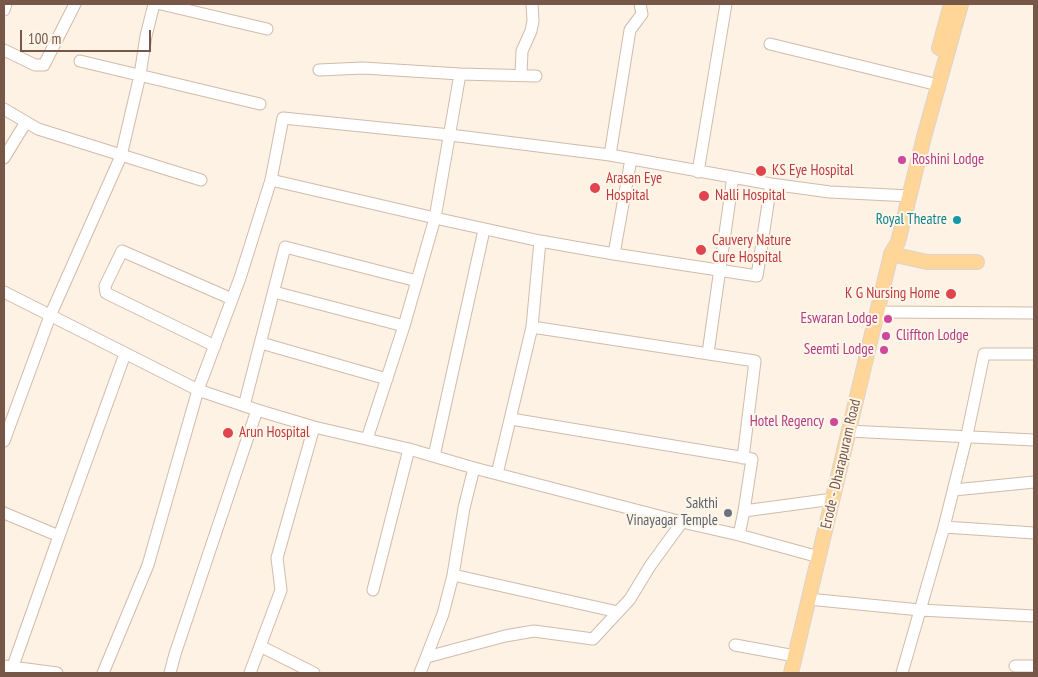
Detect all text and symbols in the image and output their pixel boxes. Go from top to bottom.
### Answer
scale bar [22,20,154,52]
text: 100 m [28,29,61,48]
place label: Roshini Lodge [912,151,984,169]
marker: Roshini Lodge [896,154,908,166]
place label: KS Eye Hospital [772,162,853,180]
marker: KS Eye Hospital [754,164,768,178]
place label: Arasan Eye Hospital [606,170,662,205]
marker: Arasan Eye Hospital [588,181,602,195]
place label: Nalli Hospital [715,187,785,205]
marker: Nalli Hospital [697,189,711,203]
place label: Royal Theatre [876,211,947,229]
marker: Royal Theatre [951,214,963,226]
place label: Cauvery Nature Cure Hospital [712,232,791,267]
marker: Cauvery Nature Cure Hospital [694,243,708,257]
place label: K G Nursing Home [845,285,940,303]
marker: K G Nursing Home [944,287,958,301]
place label: Eswaran Lodge [801,310,878,328]
marker: Eswaran Lodge [882,313,894,325]
place label: Cliffton Lodge [896,327,969,345]
marker: Cliffton Lodge [880,330,892,342]
place label: Seemti Lodge [804,341,874,359]
marker: Seemti Lodge [878,344,890,356]
street label: Erode - Dharapuram Road [817,397,865,531]
place label: Hotel Regency [750,413,824,431]
marker: Hotel Regency [828,416,840,428]
place label: Arun Hospital [239,424,309,442]
marker: Arun Hospital [221,426,235,440]
place label: Sakthi Vinayagar Temple [626,495,718,530]
marker: Sakthi Vinayagar Temple [722,507,734,519]

